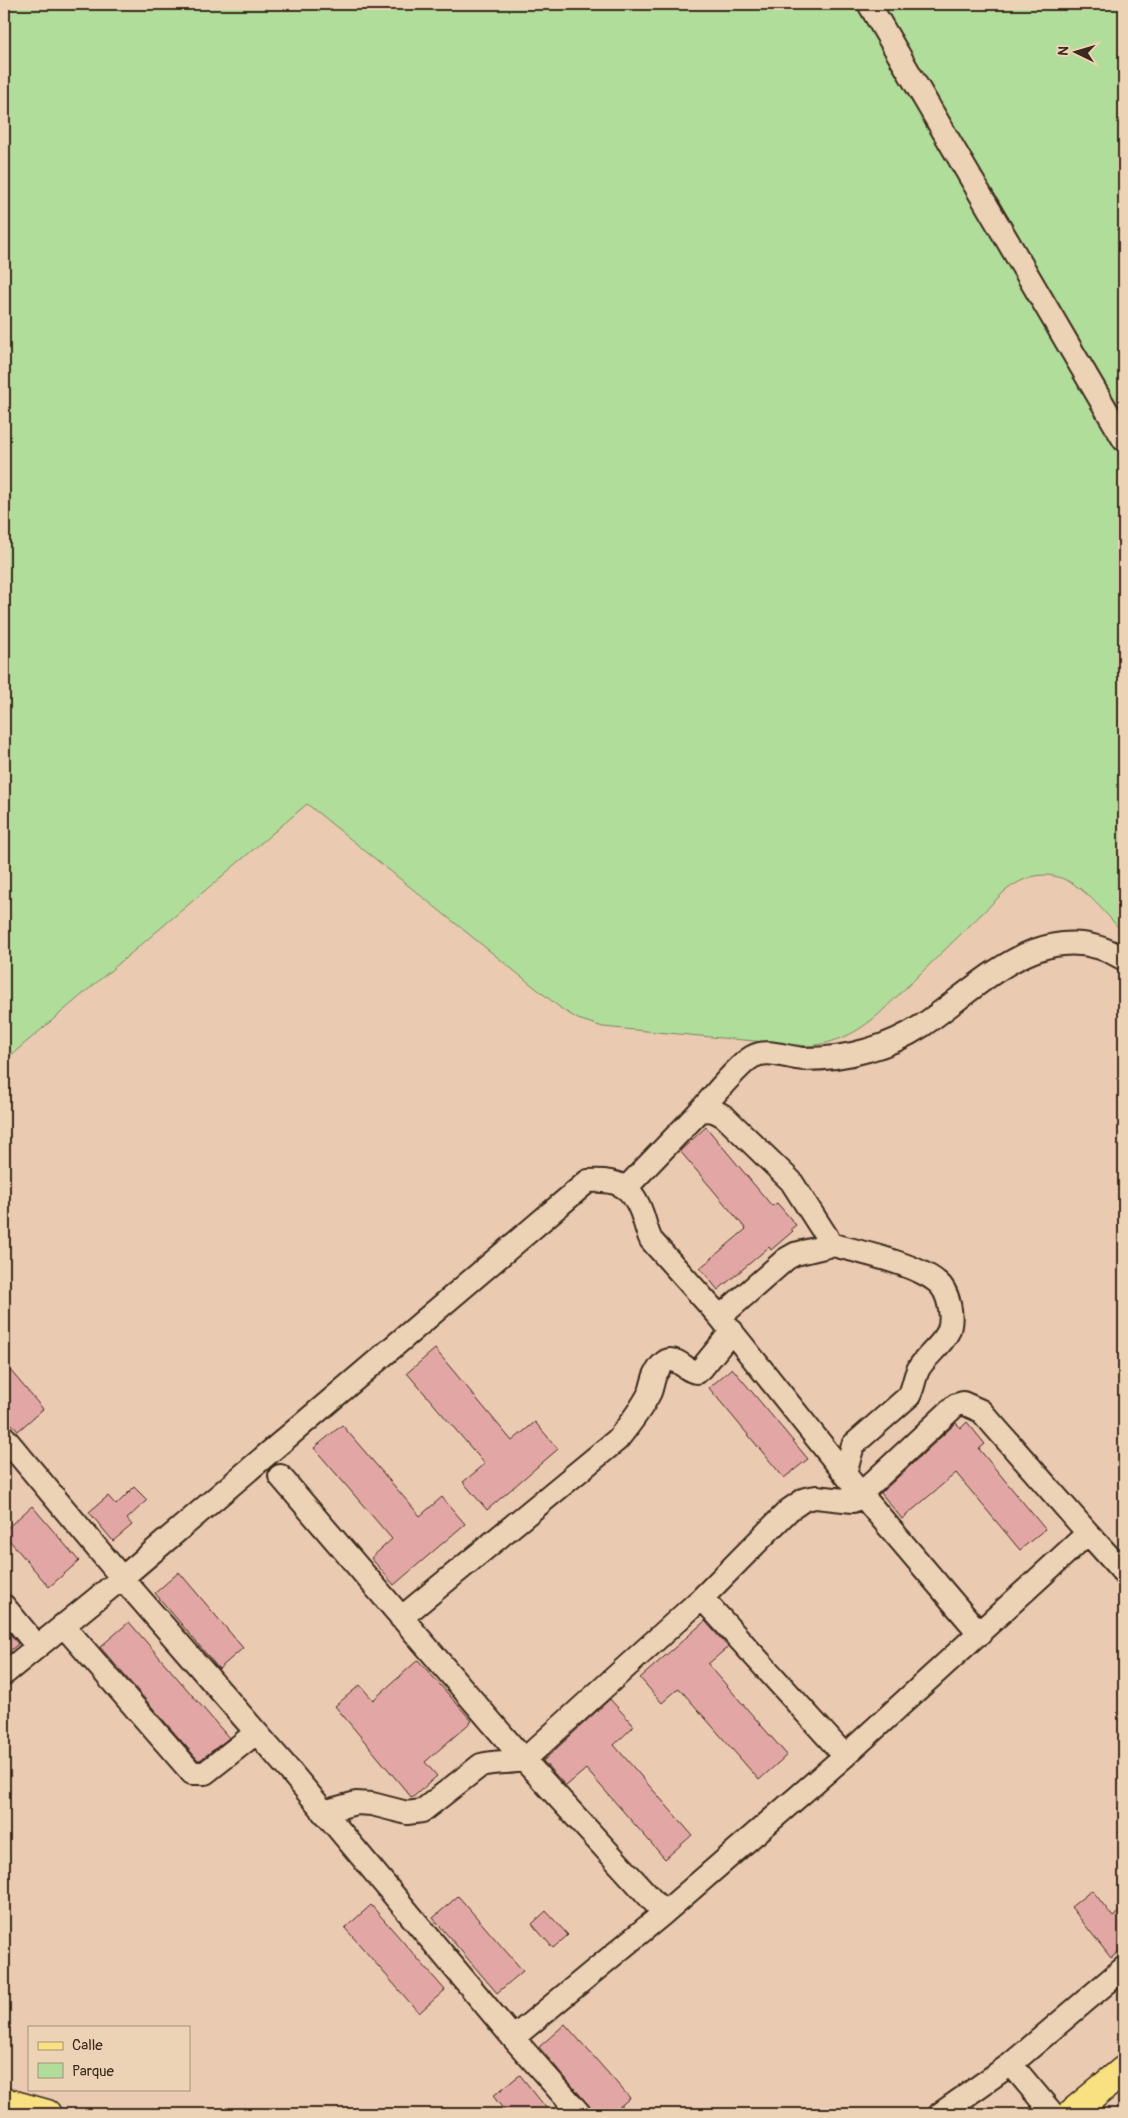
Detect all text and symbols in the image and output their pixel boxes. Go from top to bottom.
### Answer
north arrow [1050,28,1100,78]
text: N [1055,45,1072,56]
legend [28,2026,190,2090]
text: Calle [72,2036,103,2055]
text: Parque [72,2062,115,2081]

